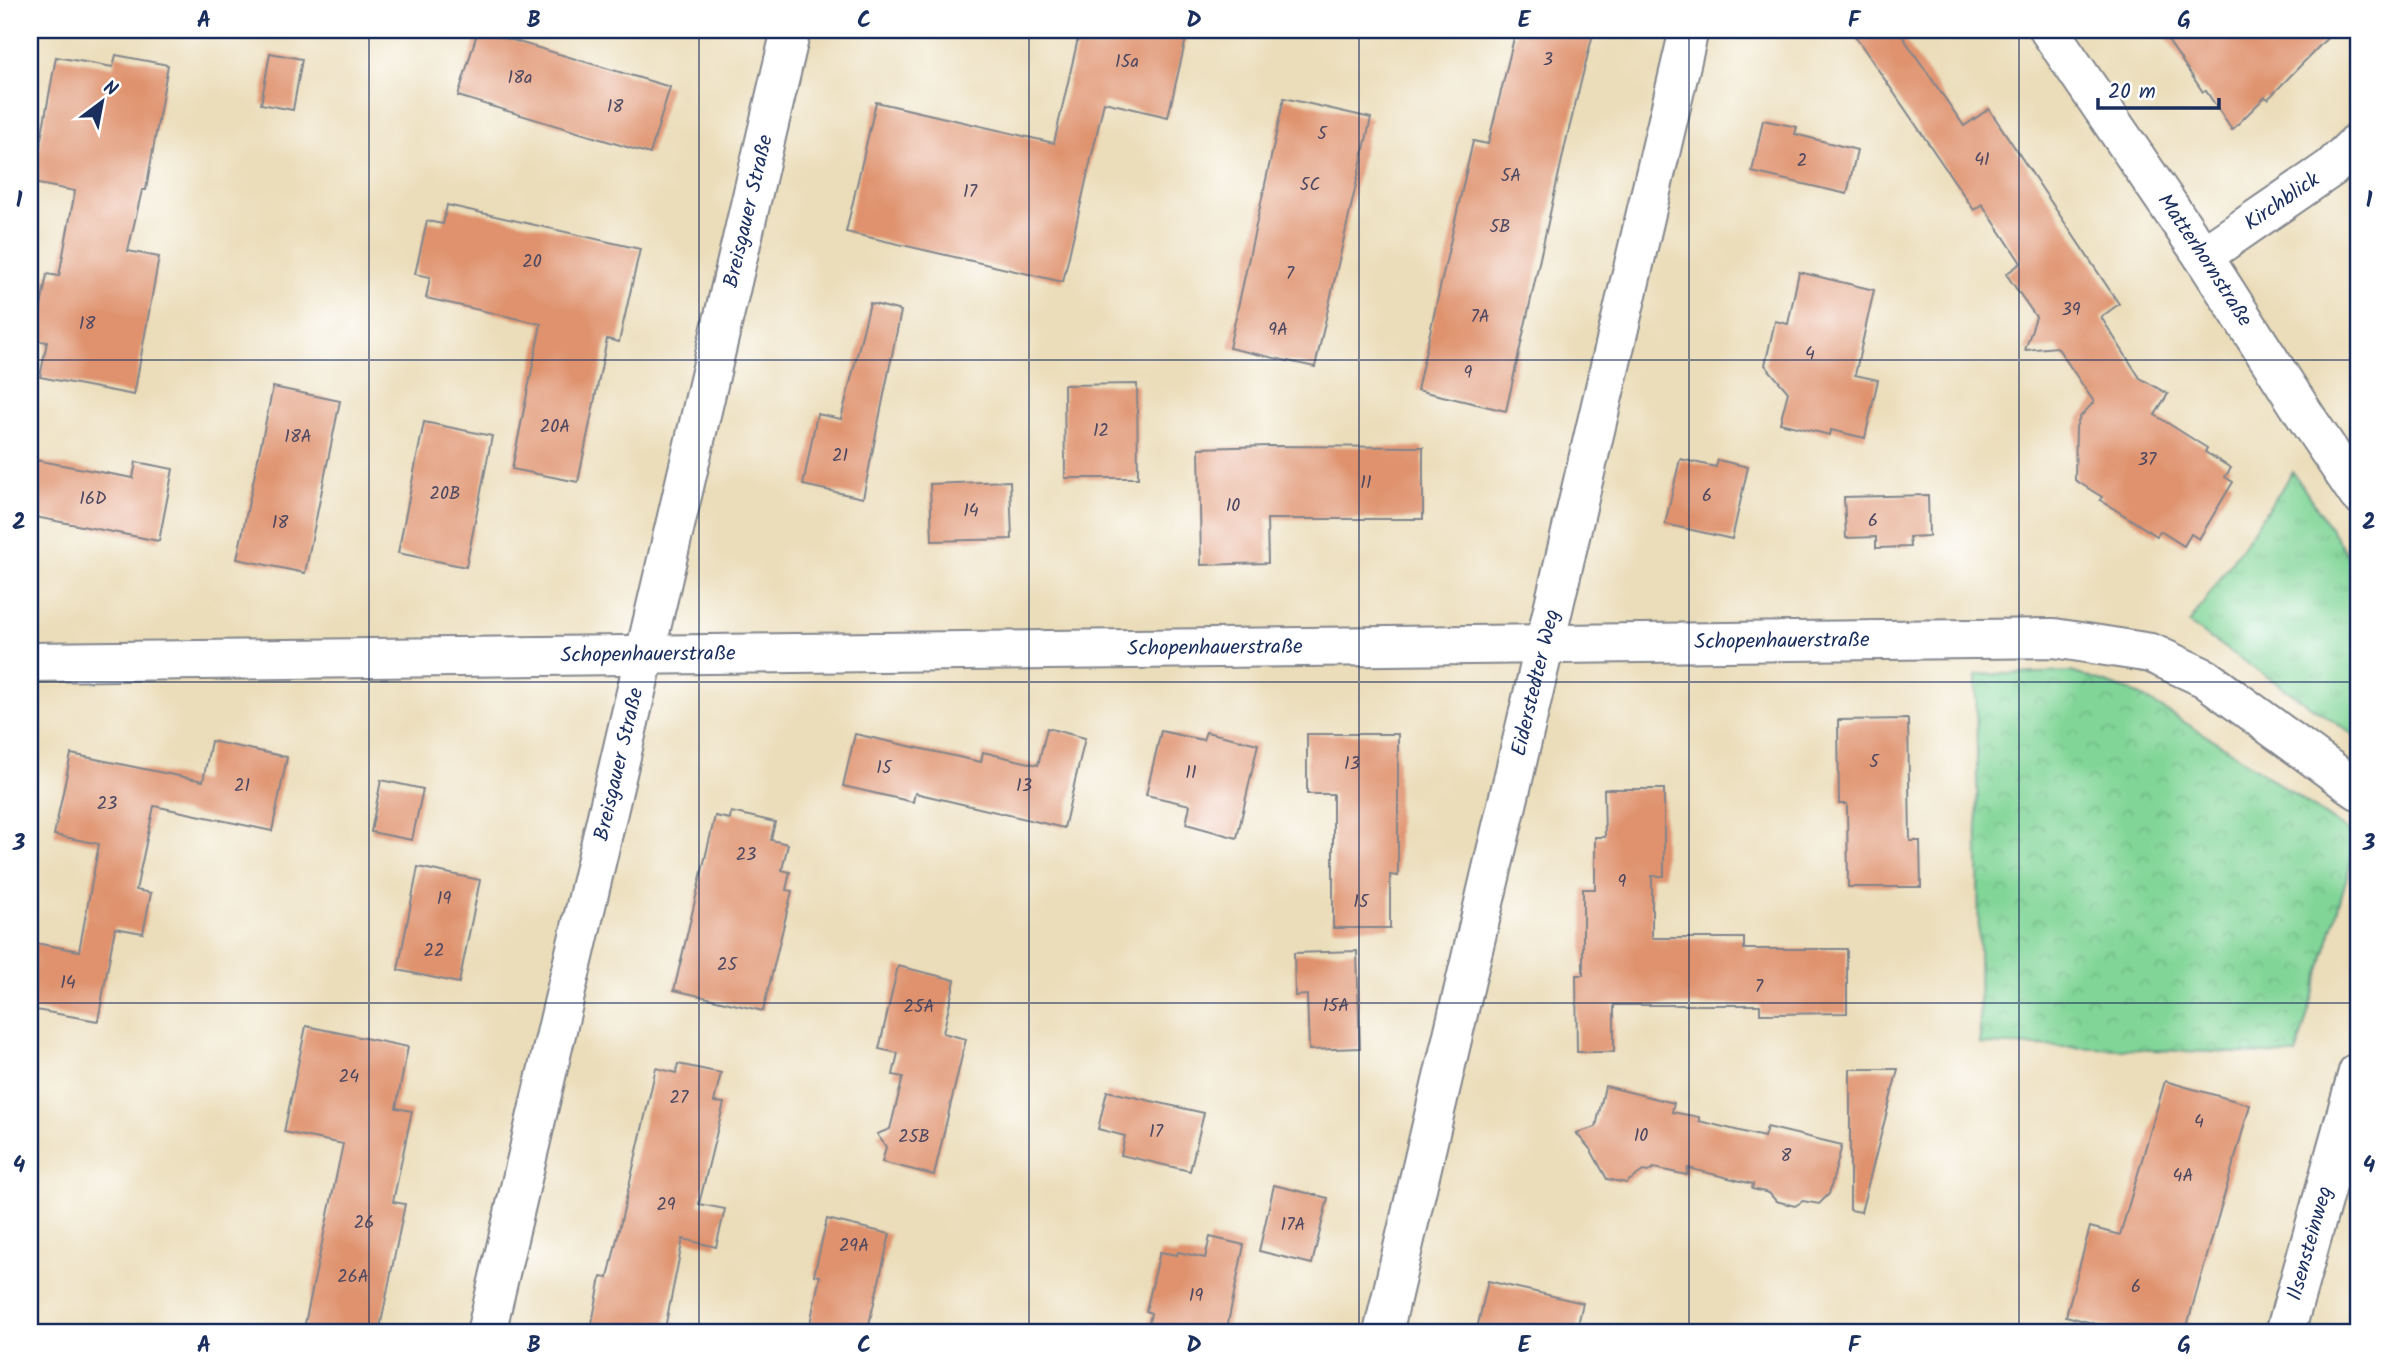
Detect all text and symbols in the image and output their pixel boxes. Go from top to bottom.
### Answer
text: A [197,3,211,39]
text: B [527,3,541,39]
text: C [857,3,871,39]
text: D [1186,3,1202,39]
text: E [1518,3,1532,39]
text: F [1848,3,1862,39]
text: G [2177,3,2191,39]
house number: 3 [1543,46,1553,75]
house number: 15a [1115,48,1139,77]
house number: 18a [508,64,532,93]
north arrow [66,66,136,136]
scale bar [2098,66,2218,110]
text: N [97,73,123,105]
text: 20 m [2108,76,2156,109]
house number: 18 [607,93,623,122]
house number: 5 [1317,120,1328,149]
street label: Breisgauer Straße [715,131,783,291]
house number: 41 [1974,146,1990,175]
house number: 2 [1797,147,1807,176]
house number: 5A [1501,162,1521,191]
street label: Kirchblick [2238,164,2327,239]
house number: 5C [1300,171,1320,200]
house number: 17 [963,178,978,207]
text: 1 [16,183,23,219]
text: 1 [2366,183,2373,219]
street label: Matterhornstraße [2149,187,2261,334]
house number: 5B [1489,213,1511,242]
house number: 20 [522,248,542,277]
house number: 7 [1286,260,1295,289]
house number: 39 [2061,296,2081,325]
house number: 7A [1470,303,1490,332]
house number: 18 [79,310,95,339]
house number: 9A [1268,316,1288,345]
house number: 4 [1805,340,1815,369]
house number: 9 [1464,359,1473,388]
house number: 20A [540,413,570,442]
house number: 12 [1093,417,1109,446]
house number: 18A [284,423,312,452]
house number: 21 [832,442,848,471]
house number: 37 [2138,446,2157,475]
house number: 11 [1360,469,1372,498]
house number: 20B [430,480,460,509]
house number: 6 [1702,482,1712,511]
house number: 16D [79,485,107,514]
house number: 10 [1226,492,1240,521]
house number: 14 [963,497,979,526]
text: 2 [12,505,26,541]
text: 2 [2362,505,2376,541]
house number: 6 [1868,507,1878,536]
house number: 18 [272,509,288,538]
street label: Eiderstedter Weg [1503,606,1569,760]
street label: Schopenhauerstraße [1694,624,1870,659]
street label: Schopenhauerstraße [1127,630,1303,665]
street label: Schopenhauerstraße [560,637,736,672]
street label: Breisgauer Straße [585,684,653,844]
house number: 5 [1869,748,1880,777]
house number: 13 [1344,750,1360,779]
house number: 15 [876,754,893,783]
house number: 11 [1185,759,1197,788]
house number: 21 [234,772,250,801]
house number: 13 [1016,772,1032,801]
house number: 23 [97,790,117,819]
text: 3 [12,826,26,862]
text: 3 [2362,826,2376,862]
house number: 23 [736,841,756,870]
house number: 9 [1618,868,1627,897]
house number: 19 [437,885,451,914]
house number: 15 [1353,888,1370,917]
house number: 22 [424,937,444,966]
house number: 25 [717,951,738,980]
house number: 14 [60,969,76,998]
house number: 7 [1755,973,1764,1002]
house number: 15A [1323,992,1349,1021]
house number: 25A [903,993,935,1022]
house number: 24 [339,1063,359,1092]
house number: 27 [670,1084,689,1113]
house number: 4 [2194,1108,2204,1137]
house number: 17 [1149,1118,1164,1147]
house number: 10 [1634,1122,1648,1151]
house number: 25B [898,1123,930,1152]
house number: 8 [1781,1142,1792,1171]
text: 4 [13,1148,26,1184]
text: 4 [2363,1148,2376,1184]
house number: 4A [2173,1162,2193,1191]
street label: Ilsensteinweg [2278,1182,2342,1305]
house number: 29 [656,1191,676,1220]
house number: 26 [354,1209,374,1238]
house number: 17A [1281,1211,1305,1240]
house number: 29A [839,1232,869,1261]
house number: 26A [337,1263,369,1292]
house number: 6 [2131,1273,2141,1302]
house number: 19 [1189,1282,1203,1311]
text: A [197,1328,211,1363]
text: B [527,1328,541,1363]
text: C [857,1328,871,1363]
text: D [1186,1328,1202,1363]
text: E [1518,1328,1532,1363]
text: F [1848,1328,1862,1363]
text: G [2177,1328,2191,1363]

